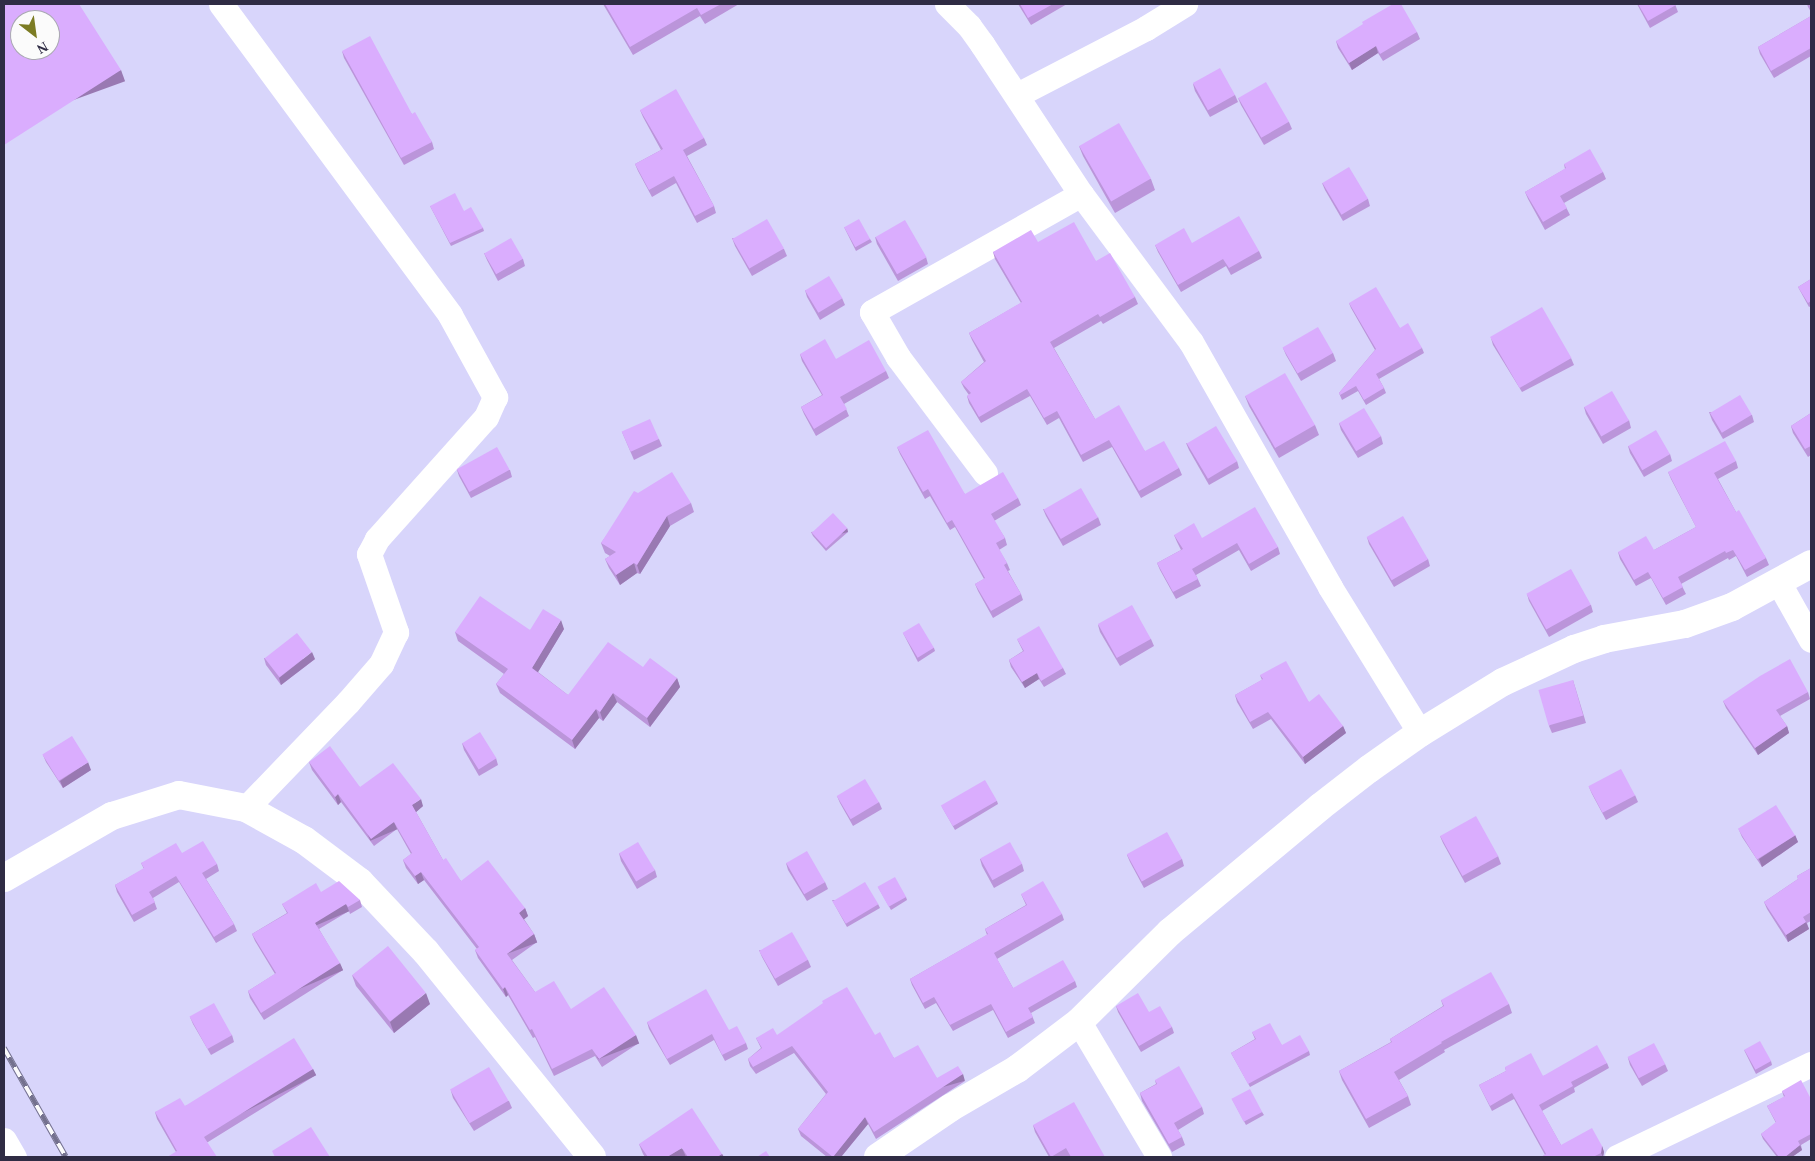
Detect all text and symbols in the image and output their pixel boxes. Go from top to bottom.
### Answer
north arrow [10,10,60,60]
text: N [34,39,50,57]

